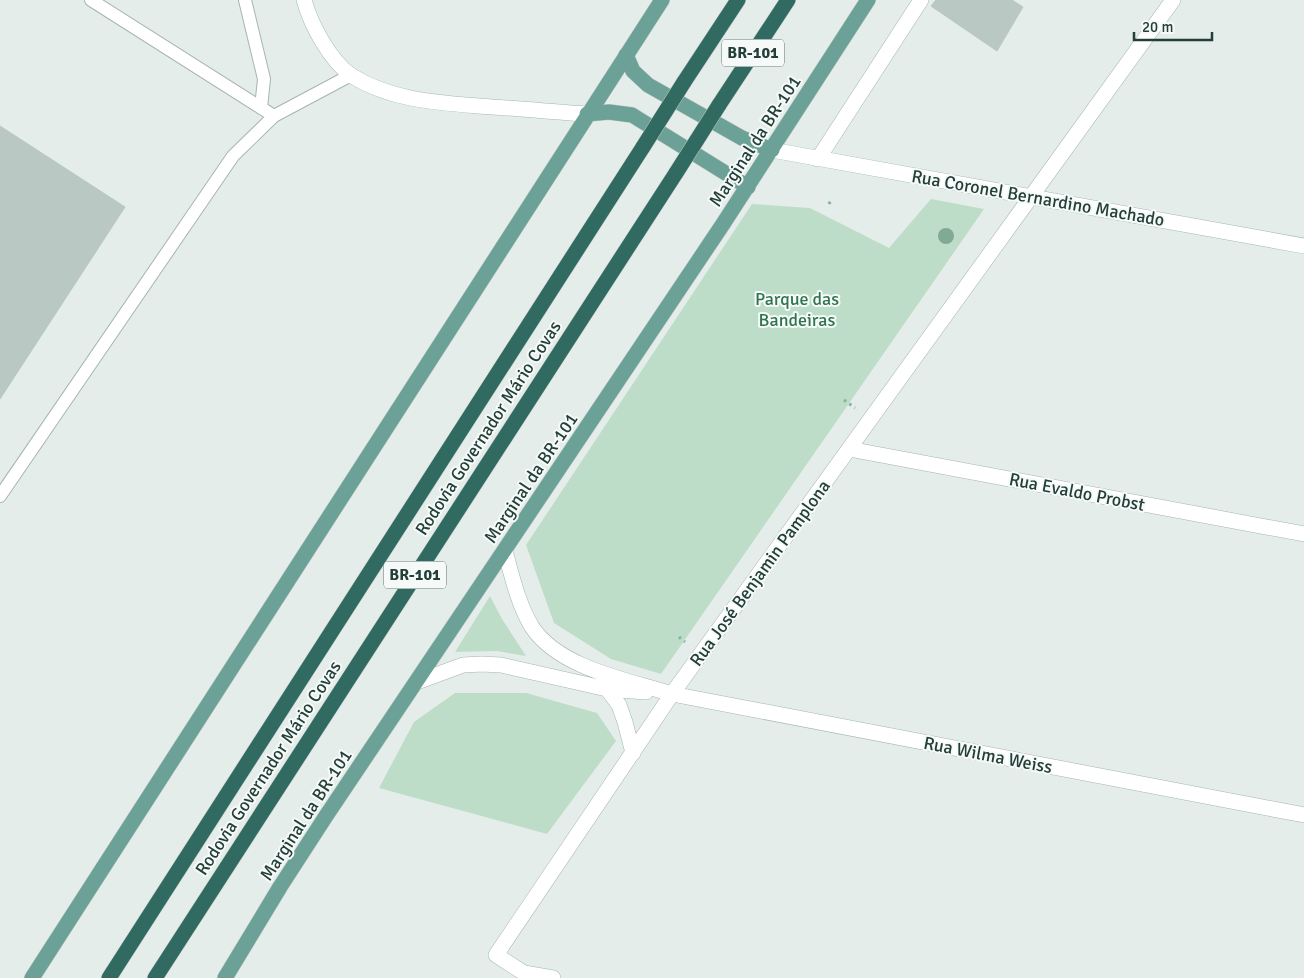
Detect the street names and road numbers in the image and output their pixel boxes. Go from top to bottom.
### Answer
road number: BR-101 [722,40,784,66]
street label: Marginal da BR-101 [704,71,806,211]
street label: Rua Coronel Bernardino Machado [910,165,1166,231]
street label: Rodovia Governador Mário Covas [410,317,566,539]
street label: Marginal da BR-101 [479,409,583,547]
street label: Rua Evaldo Probst [1007,468,1147,516]
street label: Rua José Benjamin Pamplona [685,476,835,670]
road number: BR-101 [384,562,446,588]
street label: Rodovia Governador Mário Covas [190,657,346,879]
street label: Rua Wilma Weiss [922,732,1054,778]
street label: Marginal da BR-101 [255,745,357,885]

